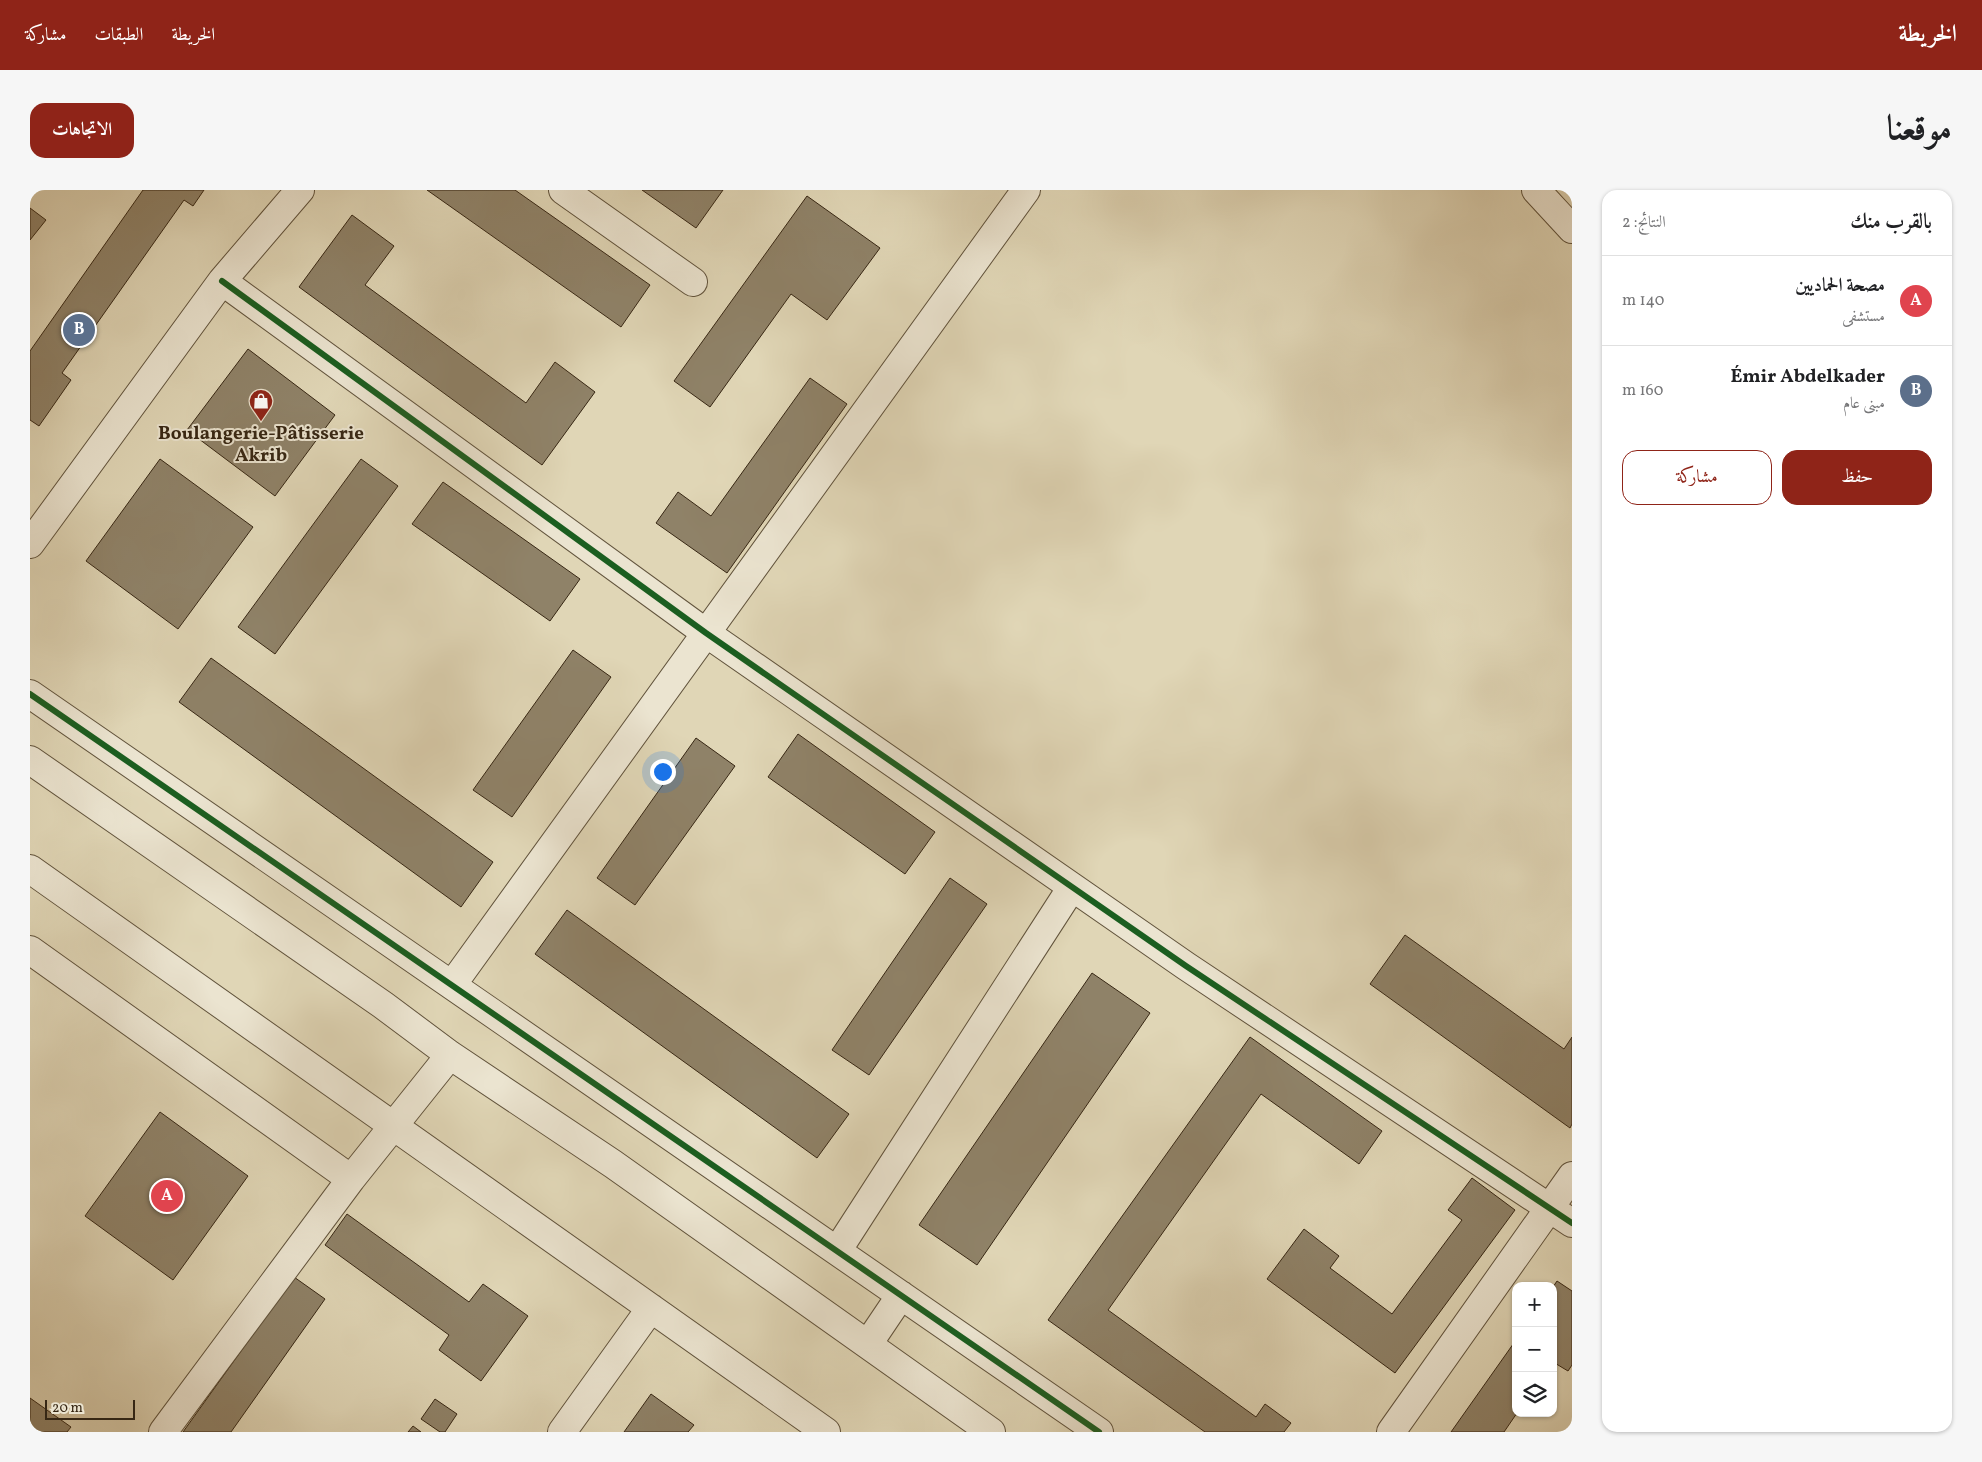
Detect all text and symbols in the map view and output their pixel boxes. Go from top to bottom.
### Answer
text: الخريطة [1899,18,1957,52]
text: مشاركة [25,23,66,48]
text: الطبقات [94,23,143,48]
text: الخريطة [171,23,215,48]
button: الاتجاهات [30,103,134,158]
text: موقعنا [1887,106,1952,154]
text: بالقرب منك [1850,208,1932,237]
text: النتائج: 2 [1622,212,1666,234]
text: مصحة الحماديين [1795,273,1885,299]
text: 140 m [1622,290,1664,312]
text: A [1910,290,1922,312]
text: مستشفى [1842,306,1885,328]
pin: B [63,311,95,349]
text: Émir Abdelkader [1730,364,1885,390]
text: 160 m [1622,380,1663,402]
text: B [1911,380,1921,402]
shop icon: Boulangerie-Pâtisserie Akrib [248,388,274,422]
text: مبنى عام [1843,393,1885,415]
place label: Boulangerie-Pâtisserie Akrib [158,421,364,469]
button: مشاركة [1622,450,1772,505]
button: حفظ [1782,450,1932,505]
your location [650,759,676,785]
pin: A [151,1177,183,1215]
map controls [1512,1282,1557,1417]
button: + [1512,1282,1557,1327]
button: − [1512,1327,1557,1372]
button: layers [1512,1372,1557,1417]
scale bar [45,1397,135,1420]
text: 20 m [52,1399,83,1418]

